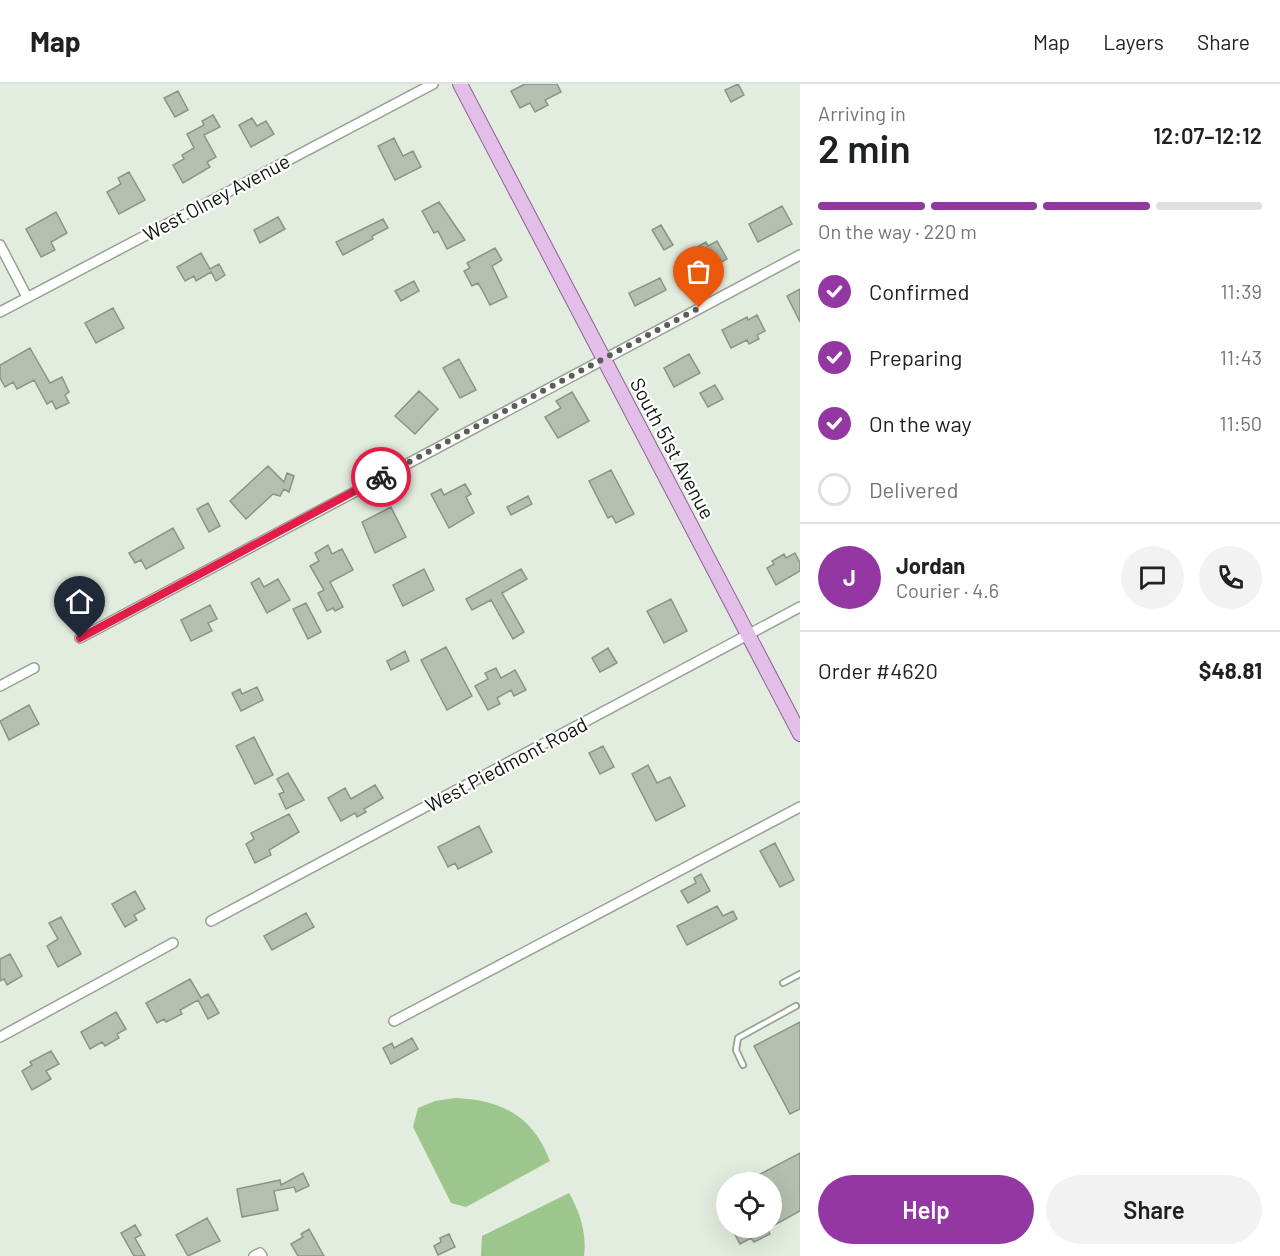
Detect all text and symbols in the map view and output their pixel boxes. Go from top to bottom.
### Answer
text: Map [30,24,81,58]
text: Map [1033,29,1070,54]
text: Layers [1103,29,1164,54]
text: Share [1197,29,1250,54]
text: Arriving in [818,101,906,125]
text: 12:07–12:12 [1153,122,1262,148]
text: 2 min [818,124,911,171]
street label: West Olney Avenue [138,148,294,246]
text: On the way · 220 m [818,219,977,243]
pin [673,246,724,308]
icon: bag [682,255,715,288]
icon: check [818,275,851,308]
text: Confirmed [869,278,969,304]
text: 11:39 [1220,279,1262,303]
icon: check [818,341,851,374]
text: Preparing [869,344,962,370]
text: 11:43 [1220,345,1262,369]
street label: South 51st Avenue [626,373,720,523]
icon: check [818,407,851,440]
text: On the way [869,410,972,436]
text: 11:50 [1220,411,1262,435]
courier [351,447,411,507]
icon: bike [365,461,398,494]
text: Delivered [869,476,958,502]
button: chat [1121,546,1184,609]
button: phone [1199,546,1262,609]
text: Jordan [896,552,965,578]
text: J [843,564,856,590]
pin [54,576,105,638]
text: Courier · 4.6 [896,578,999,602]
icon: home [63,585,96,618]
text: Order #4620 [818,657,938,683]
text: $48.81 [1199,657,1262,683]
street label: West Piedmont Road [421,711,591,817]
map controls [716,1172,782,1238]
button: locate [716,1172,782,1238]
button: Help [818,1175,1034,1244]
button: Share [1046,1175,1262,1244]

